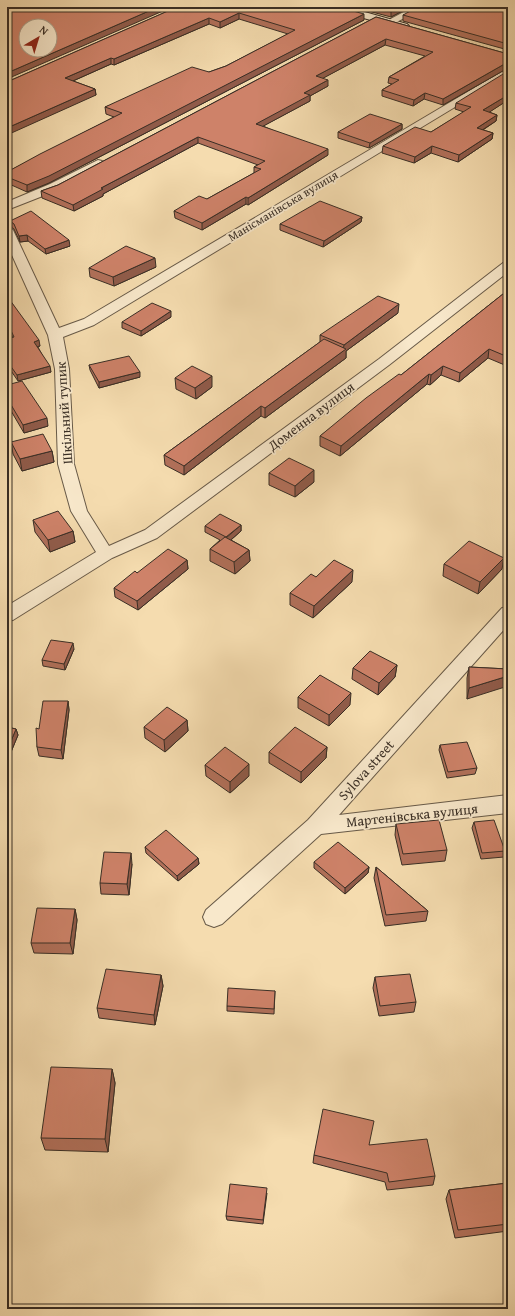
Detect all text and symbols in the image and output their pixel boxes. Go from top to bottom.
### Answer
north arrow [18,18,58,58]
text: N [36,22,52,39]
street label: Манісманівська вулиця [225,166,341,245]
street label: Шкільний тупик [50,360,78,465]
street label: Доменна вулиця [263,377,358,456]
street label: Sylova street [333,735,399,805]
street label: Мартенівська вулиця [345,798,479,832]

